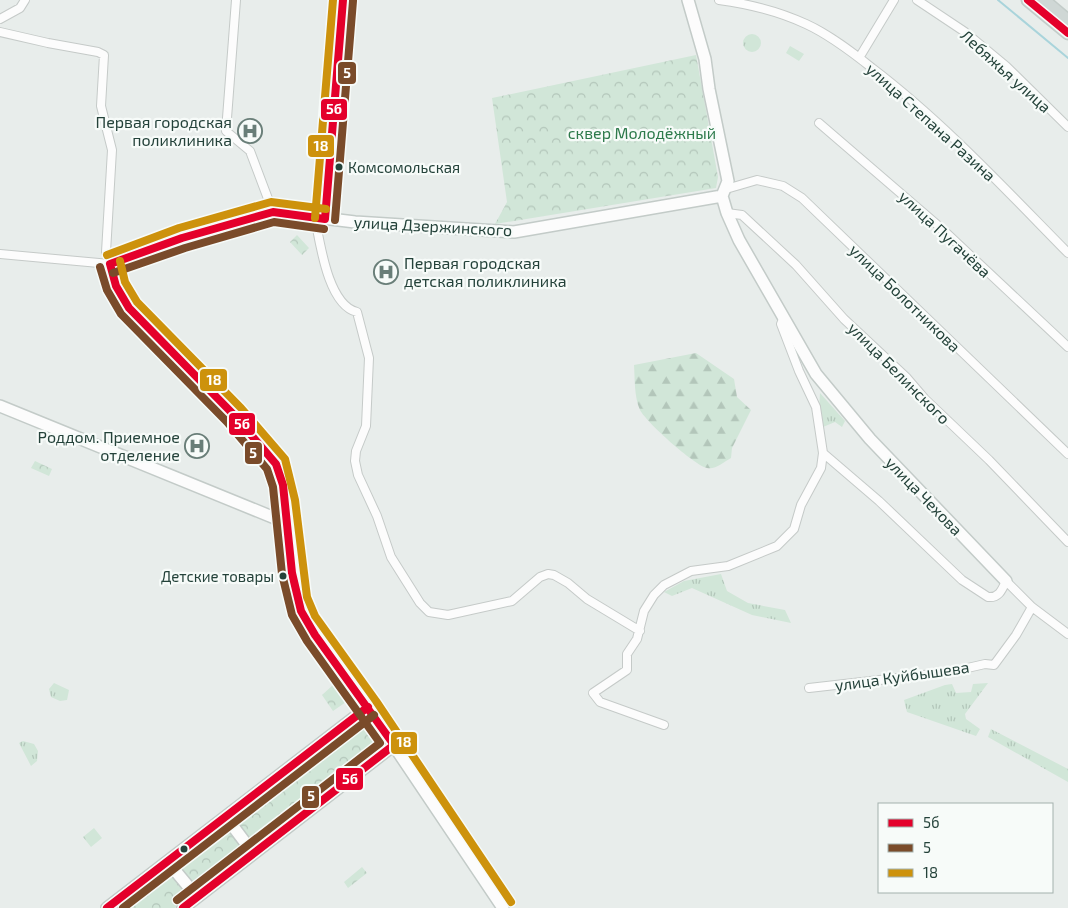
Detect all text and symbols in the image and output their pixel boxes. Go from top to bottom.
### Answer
street label: Лебяжья улица [957,25,1055,117]
street label: улица Степана Разина [862,59,1000,185]
line badge: 5 [337,61,357,85]
text: 5 [343,64,351,81]
line badge: 5б [320,98,348,121]
text: 5б [326,100,342,117]
place label: Первая городская поликлиника [95,112,232,149]
hospital icon: Первая городская поликлиника [237,118,263,144]
park label: сквер Молодёжный [568,123,716,142]
line badge: 18 [307,134,335,158]
text: 18 [314,137,328,154]
place label: Комсомольская [348,158,460,176]
marker: Комсомольская [334,162,344,172]
street label: улица Пугачёва [895,186,995,282]
street label: улица Дзержинского [353,212,513,240]
street label: улица Болотникова [845,240,965,356]
place label: Первая городская детская поликлиника [404,253,567,290]
hospital icon: Первая городская детская поликлиника [373,259,399,285]
street label: улица Белинского [844,318,954,428]
line badge: 18 [199,368,228,392]
text: 18 [207,371,221,388]
line badge: 5б [228,412,256,436]
text: 5б [234,415,250,432]
place label: Роддом. Приемное отделение [38,427,180,464]
hospital icon: Роддом. Приемное отделение [184,433,210,459]
line badge: 5 [244,441,263,465]
text: 5 [249,444,257,461]
street label: улица Чехова [881,452,967,540]
place label: Детские товары [161,567,274,585]
marker: Детские товары [278,571,288,581]
street label: улица Куйбышева [834,657,970,695]
line badge: 18 [390,731,418,755]
text: 18 [397,733,411,750]
line badge: 5б [335,767,364,791]
text: 5б [342,770,358,787]
line badge: 5 [301,785,320,809]
text: 5 [307,787,315,804]
legend [878,803,1053,893]
text: 5б [923,813,940,831]
text: 5 [923,838,931,856]
unlabelled marker [179,844,189,854]
text: 18 [923,863,938,881]

